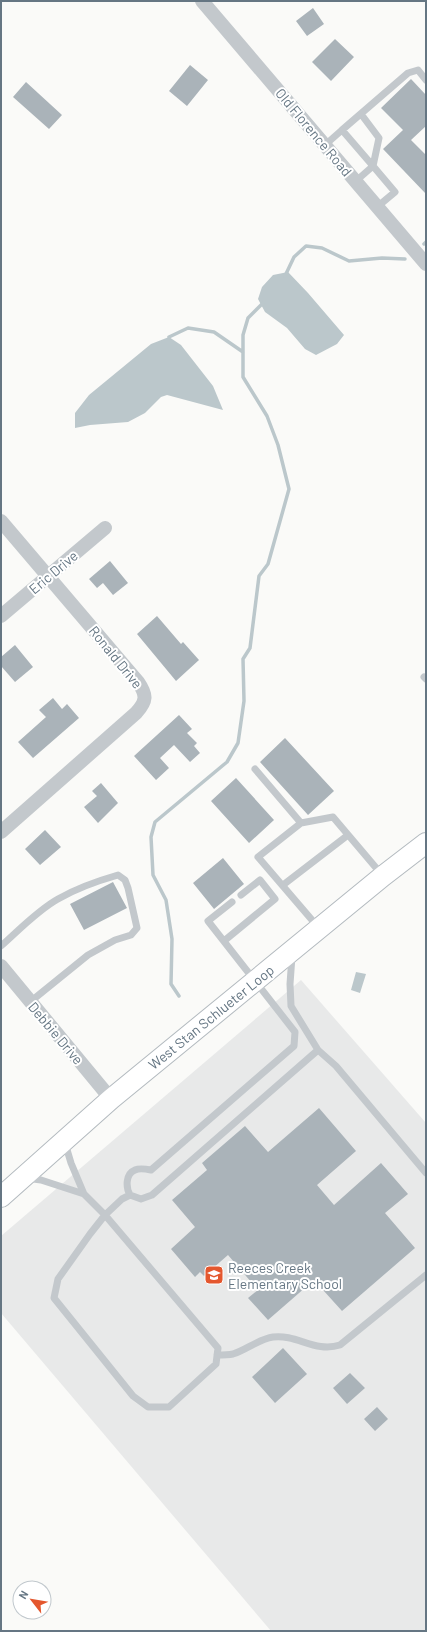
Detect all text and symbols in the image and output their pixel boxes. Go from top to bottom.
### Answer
street label: Old Florence Road [272,85,356,179]
street label: Eric Drive [25,547,81,597]
street label: Ronald Drive [86,622,146,692]
street label: West Stan Schlueter Loop [145,961,277,1073]
street label: Debbie Drive [25,998,87,1068]
place label: Reeces Creek Elementary School [228,1259,342,1292]
school or university icon: Reeces Creek Elementary School [203,1264,225,1286]
north arrow [12,1580,52,1620]
text: N [16,1588,30,1601]

